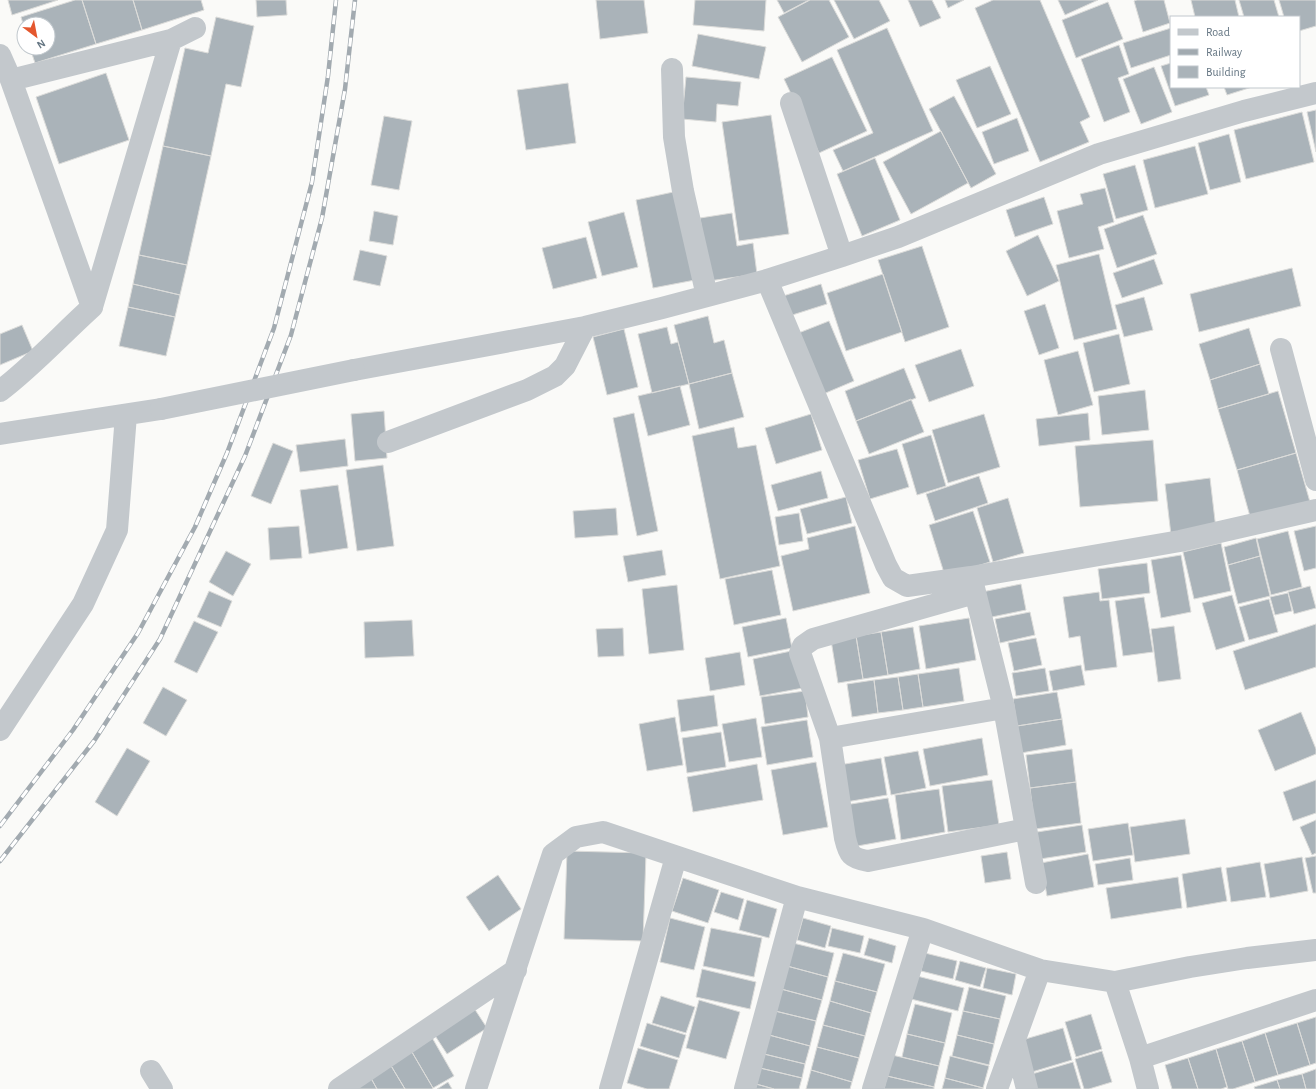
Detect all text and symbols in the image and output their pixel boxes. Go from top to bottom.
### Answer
north arrow [16,16,56,56]
legend [1170,16,1300,88]
text: Road [1206,26,1230,38]
text: N [35,37,47,51]
text: Railway [1206,46,1242,59]
text: Building [1206,66,1246,78]

